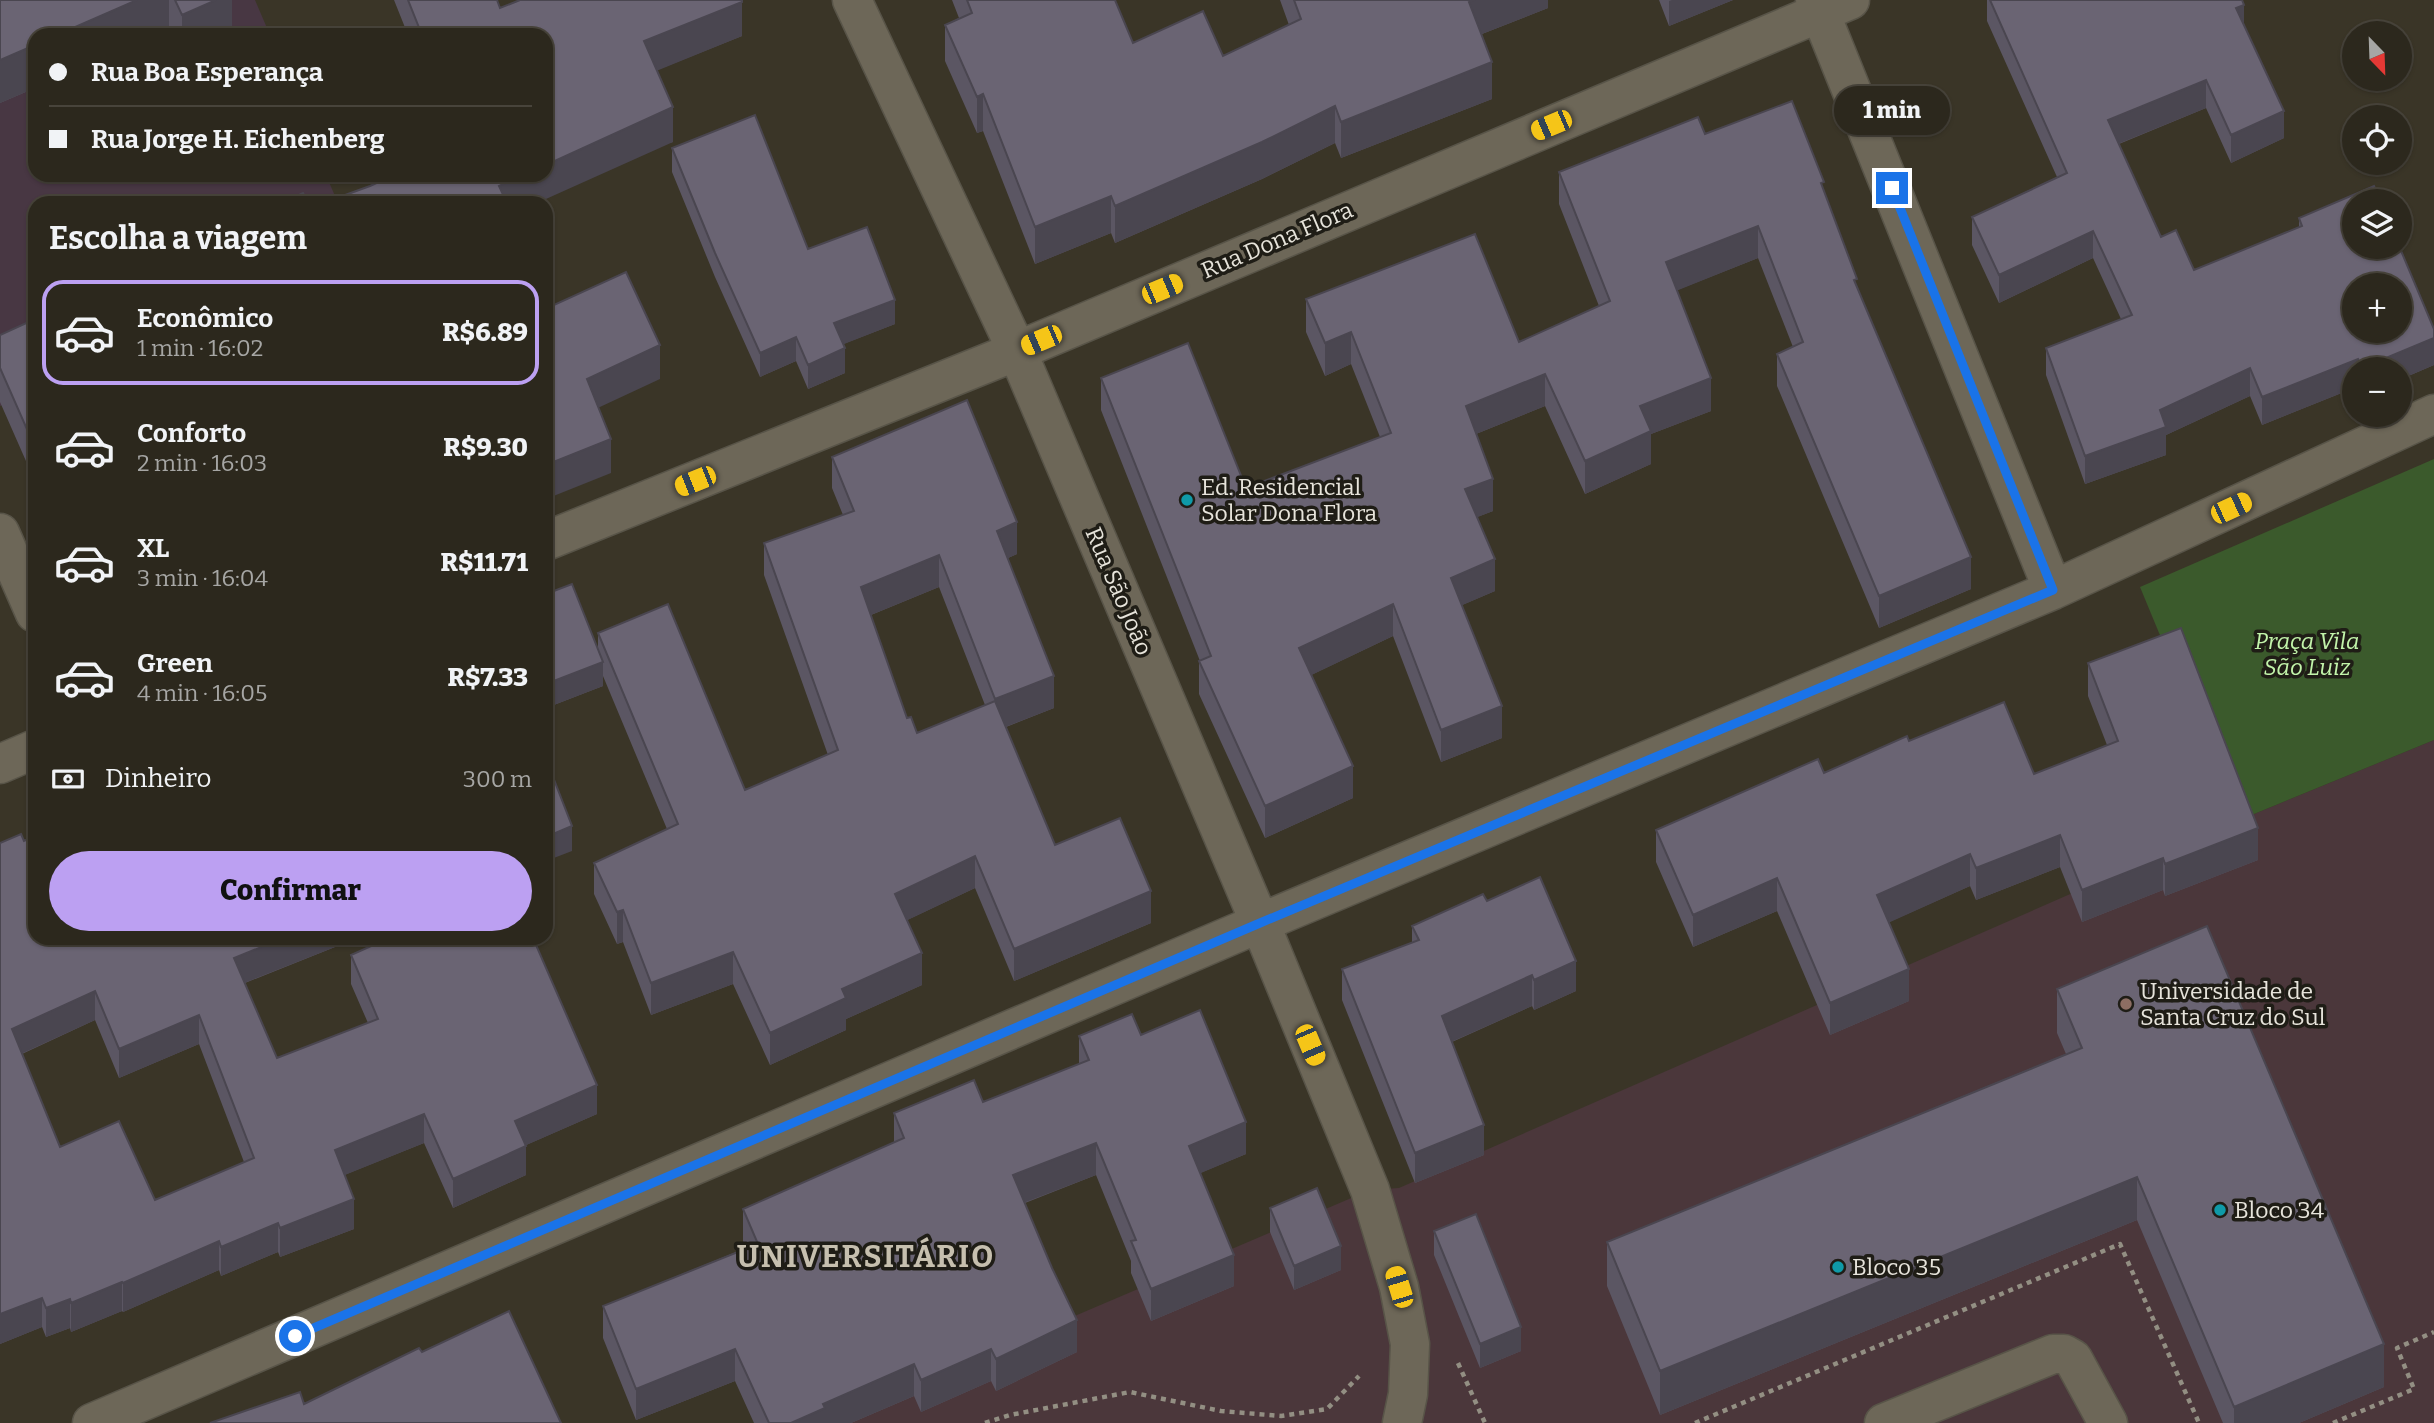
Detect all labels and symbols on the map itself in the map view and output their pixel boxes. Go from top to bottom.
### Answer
north arrow [2342,21,2412,91]
callout: 1 min [1834,86,1950,136]
car [1528,107,1575,143]
route end [1876,172,1908,204]
street label: Rua Dona Flora [1197,195,1357,285]
car [1139,271,1186,307]
car [1018,322,1065,358]
car [672,463,719,499]
place label: Ed. Residencial Solar Dona Flora [1201,473,1378,527]
car [2208,490,2255,526]
marker: Ed. Residencial Solar Dona Flora [1179,492,1195,508]
street label: Rua São João [1079,523,1159,659]
park label: Praça Vila São Luiz [2255,627,2359,681]
place label: Universidade de Santa Cruz do Sul [2140,977,2326,1031]
marker: Universidade de Santa Cruz do Sul [2118,996,2134,1012]
car [1293,1022,1328,1068]
place label: Bloco 34 [2234,1196,2325,1224]
marker: Bloco 34 [2212,1202,2228,1218]
district label: UNIVERSITÁRIO [737,1237,995,1275]
place label: Bloco 35 [1852,1253,1941,1281]
marker: Bloco 35 [1830,1259,1846,1275]
car [1383,1264,1416,1310]
route start [279,1320,311,1352]

